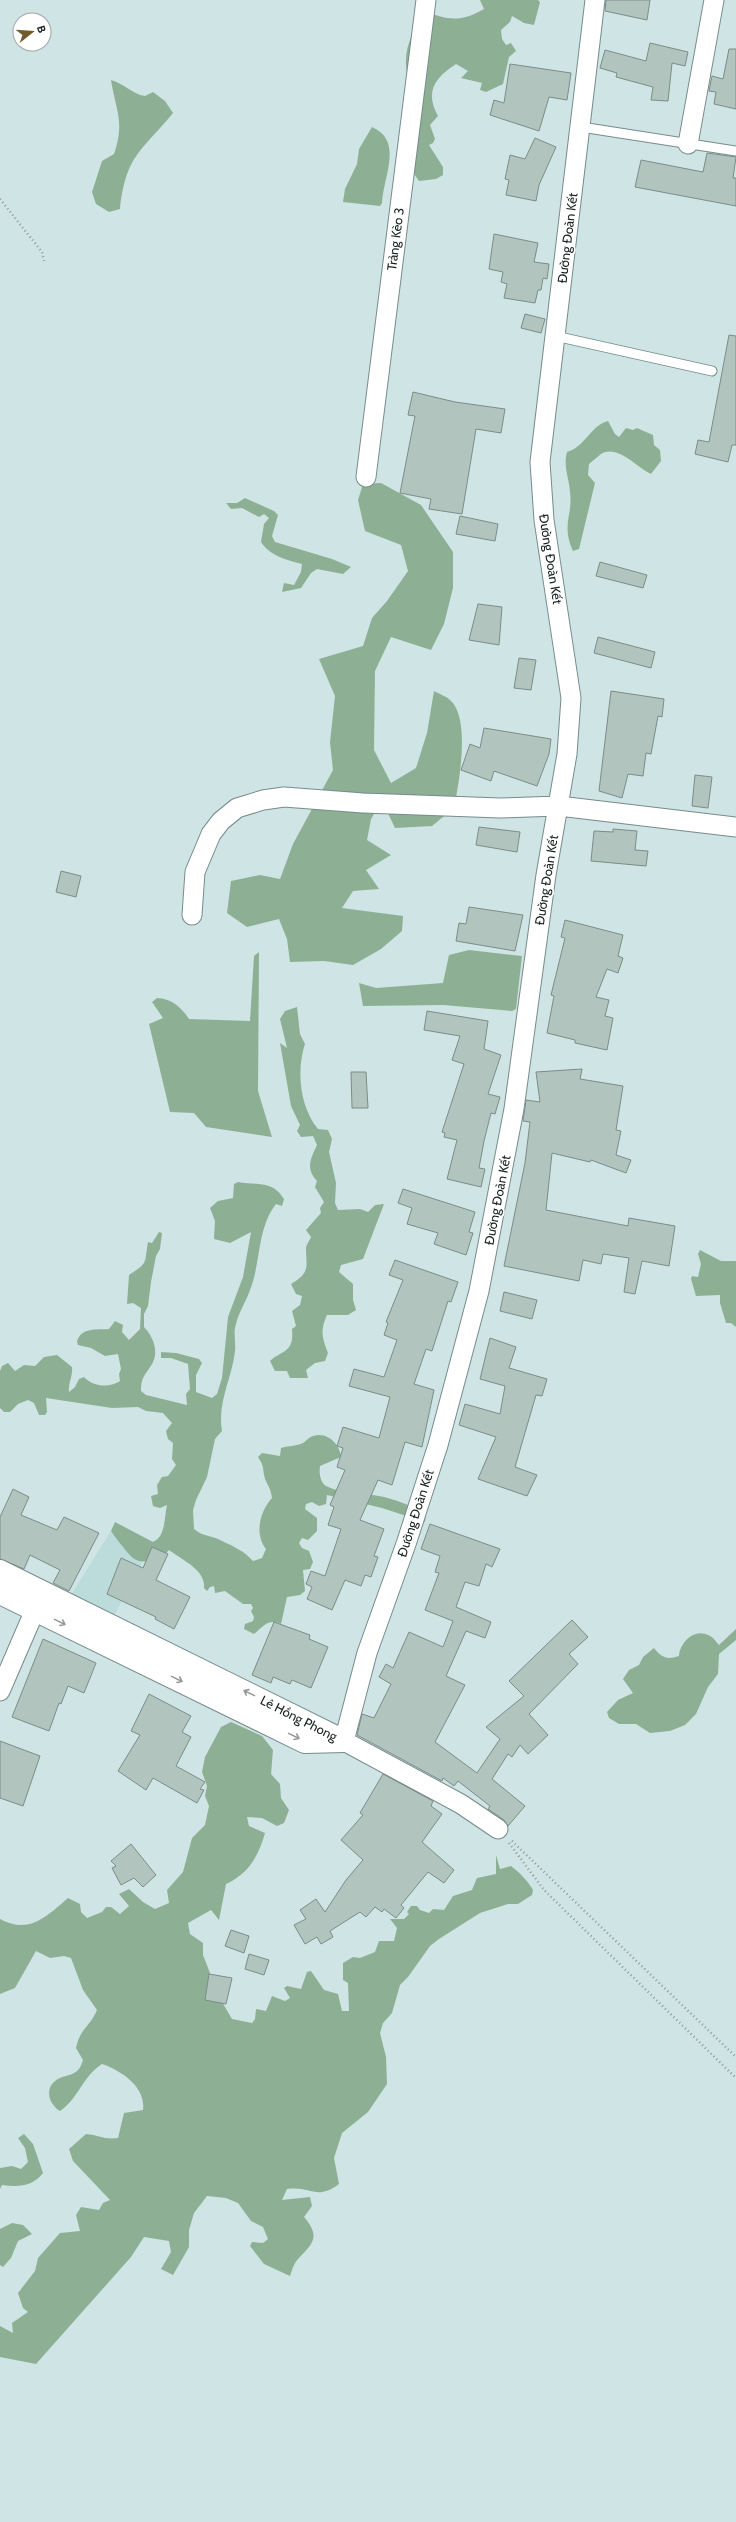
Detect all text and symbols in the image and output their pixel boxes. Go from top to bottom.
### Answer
north arrow [12,12,52,52]
text: B [34,24,49,35]
street label: Đường Đoàn Kết [554,191,581,284]
street label: Trảng Kèo 3 [383,207,407,271]
street label: Đường Đoàn Kết [536,513,566,606]
street label: Đường Đoàn Kết [531,833,561,926]
street label: Đường Đoàn Kết [480,1153,514,1246]
street label: Đường Đoàn Kết [393,1467,437,1559]
one-way arrow [54,1619,66,1626]
one-way arrow [171,1676,183,1683]
one-way arrow [244,1689,256,1696]
street label: Lê Hồng Phong [258,1692,341,1744]
one-way arrow [287,1733,299,1740]

